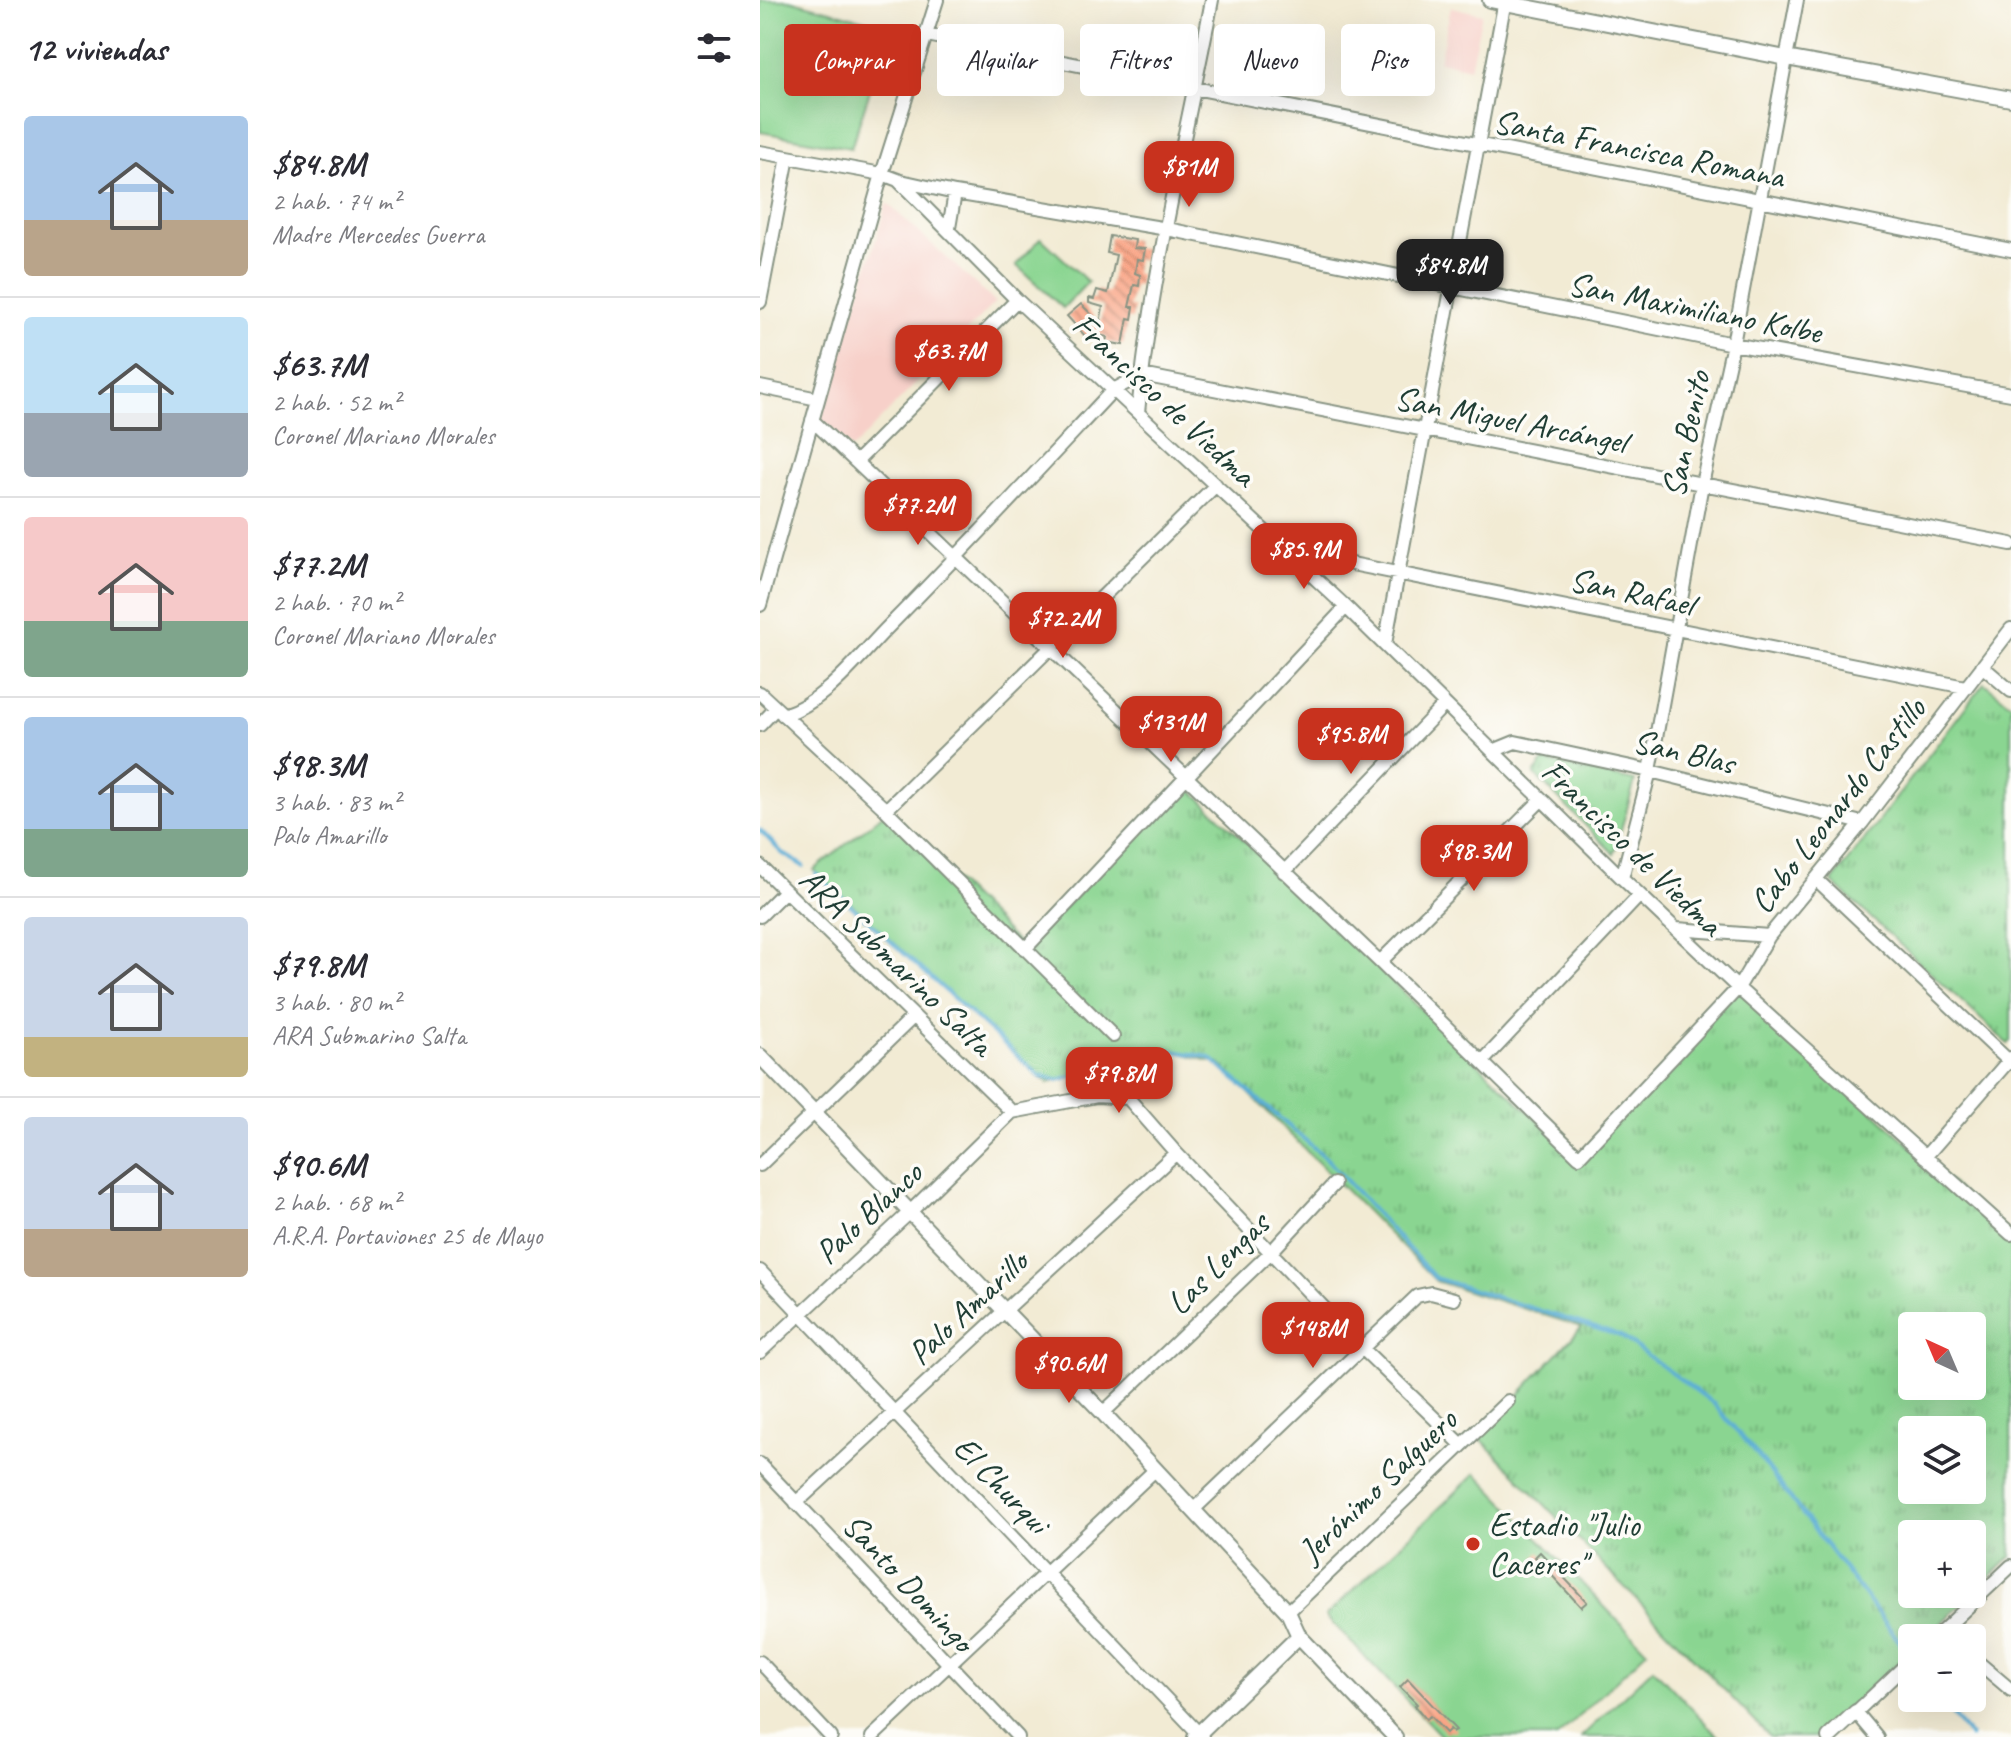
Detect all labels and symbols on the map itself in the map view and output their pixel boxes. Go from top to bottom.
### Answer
street label: Santa Francisca Romana [1490,99,1790,198]
pin: $81M [1142,141,1236,209]
pin: $84.8M [1385,239,1515,307]
street label: San Maximiliano Kolbe [1565,262,1827,353]
street label: Francisco de Viedma [1064,303,1267,497]
pin: $63.7M [884,325,1014,393]
street label: San Benito [1651,365,1720,501]
street label: San Miguel Arcángel [1391,376,1636,464]
pin: $77.2M [853,479,983,547]
pin: $85.9M [1239,523,1369,591]
street label: San Rafael [1566,557,1704,627]
pin: $72.2M [998,592,1128,660]
street label: Cabo Leonardo Castillo [1740,687,1936,922]
pin: $131M [1115,696,1227,764]
pin: $95.8M [1286,708,1416,776]
street label: San Blas [1629,719,1742,785]
street label: Francisco de Viedma [1533,750,1734,946]
pin: $98.3M [1409,825,1539,893]
street label: ARA Submarino Salta [791,858,1005,1067]
pin: $79.8M [1054,1047,1184,1115]
street label: Palo Blanco [806,1150,933,1273]
street label: Las Lengas [1157,1201,1280,1324]
street label: Palo Amarillo [898,1238,1039,1374]
pin: $148M [1257,1302,1369,1370]
north arrow [1898,1312,1986,1400]
pin: $90.6M [1004,1337,1134,1405]
street label: Jerónimo Salguero [1288,1398,1467,1573]
street label: El Churqui [944,1426,1062,1546]
place label: Estadio "Julio Caceres" [1489,1503,1641,1585]
street label: Santo Domingo [833,1504,987,1664]
marker: Estadio "Julio Caceres" [1464,1535,1482,1553]

